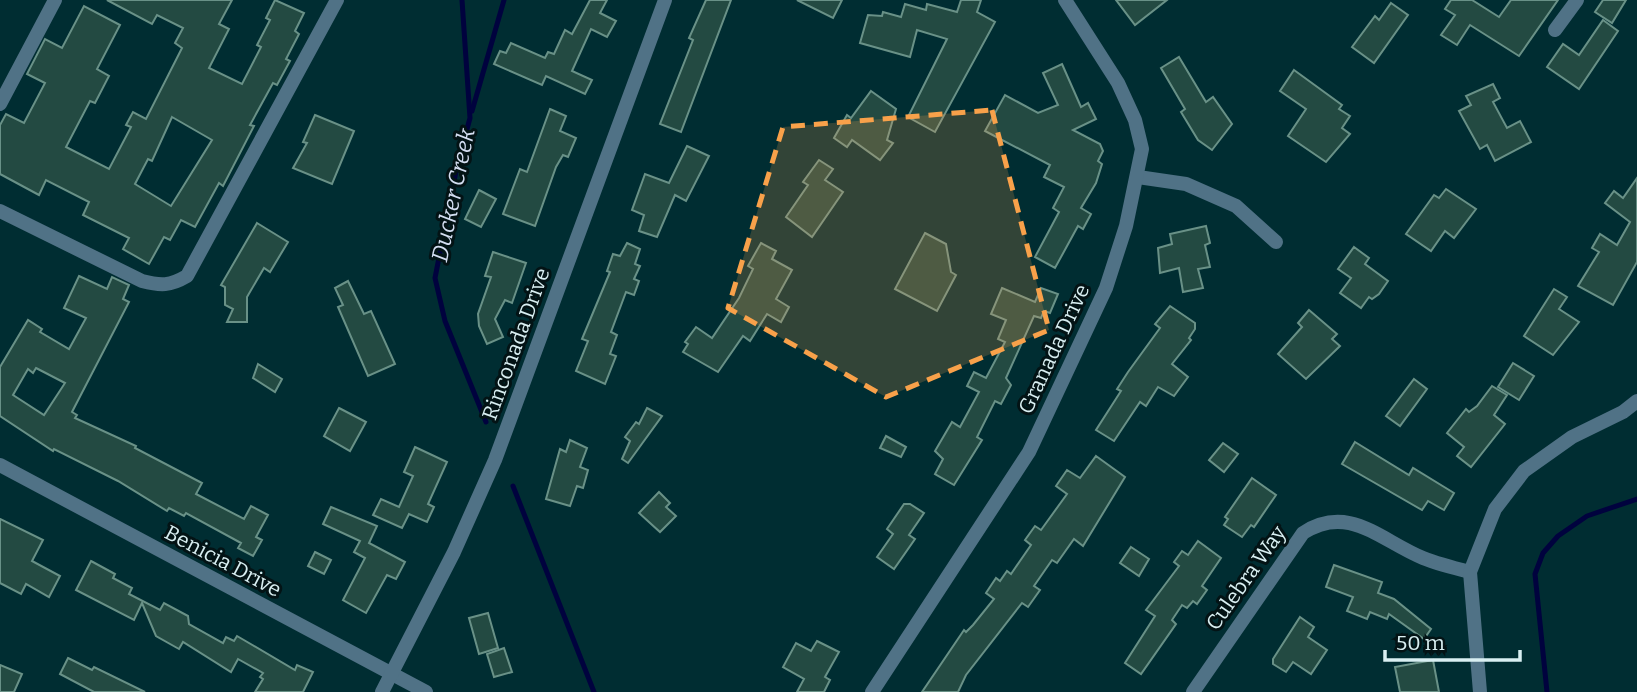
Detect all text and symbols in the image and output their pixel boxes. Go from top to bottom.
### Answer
water label: Ducker Creek [425,125,481,264]
street label: Rinconada Drive [476,264,556,424]
street label: Granada Drive [1013,280,1095,418]
street label: Benicia Drive [160,519,286,603]
street label: Culebra Way [1200,520,1292,635]
scale bar [1385,618,1520,662]
text: 50 m [1396,630,1445,656]

